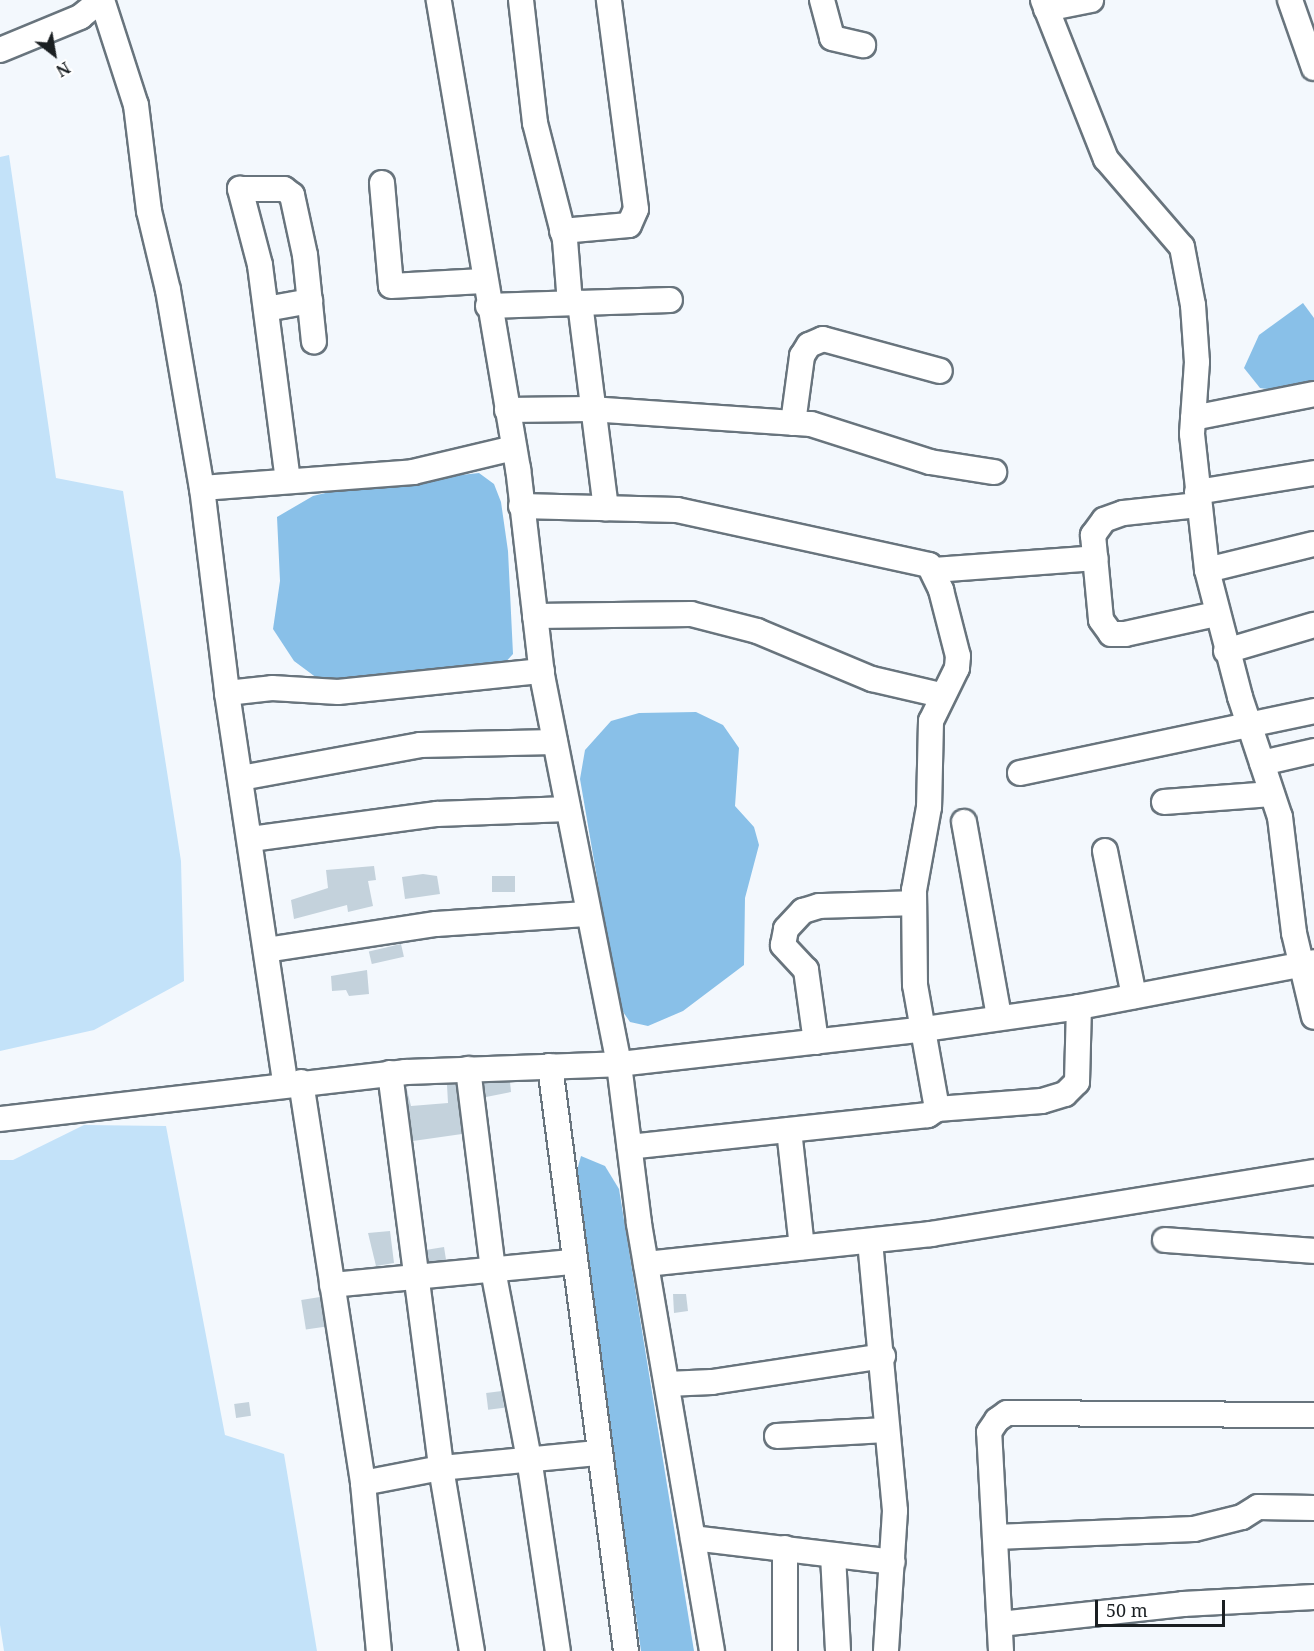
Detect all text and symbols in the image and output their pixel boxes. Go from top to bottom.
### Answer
north arrow [24,24,84,84]
text: N [52,57,74,82]
scale bar [1098,1588,1228,1626]
text: 50 m [1106,1598,1148,1622]

